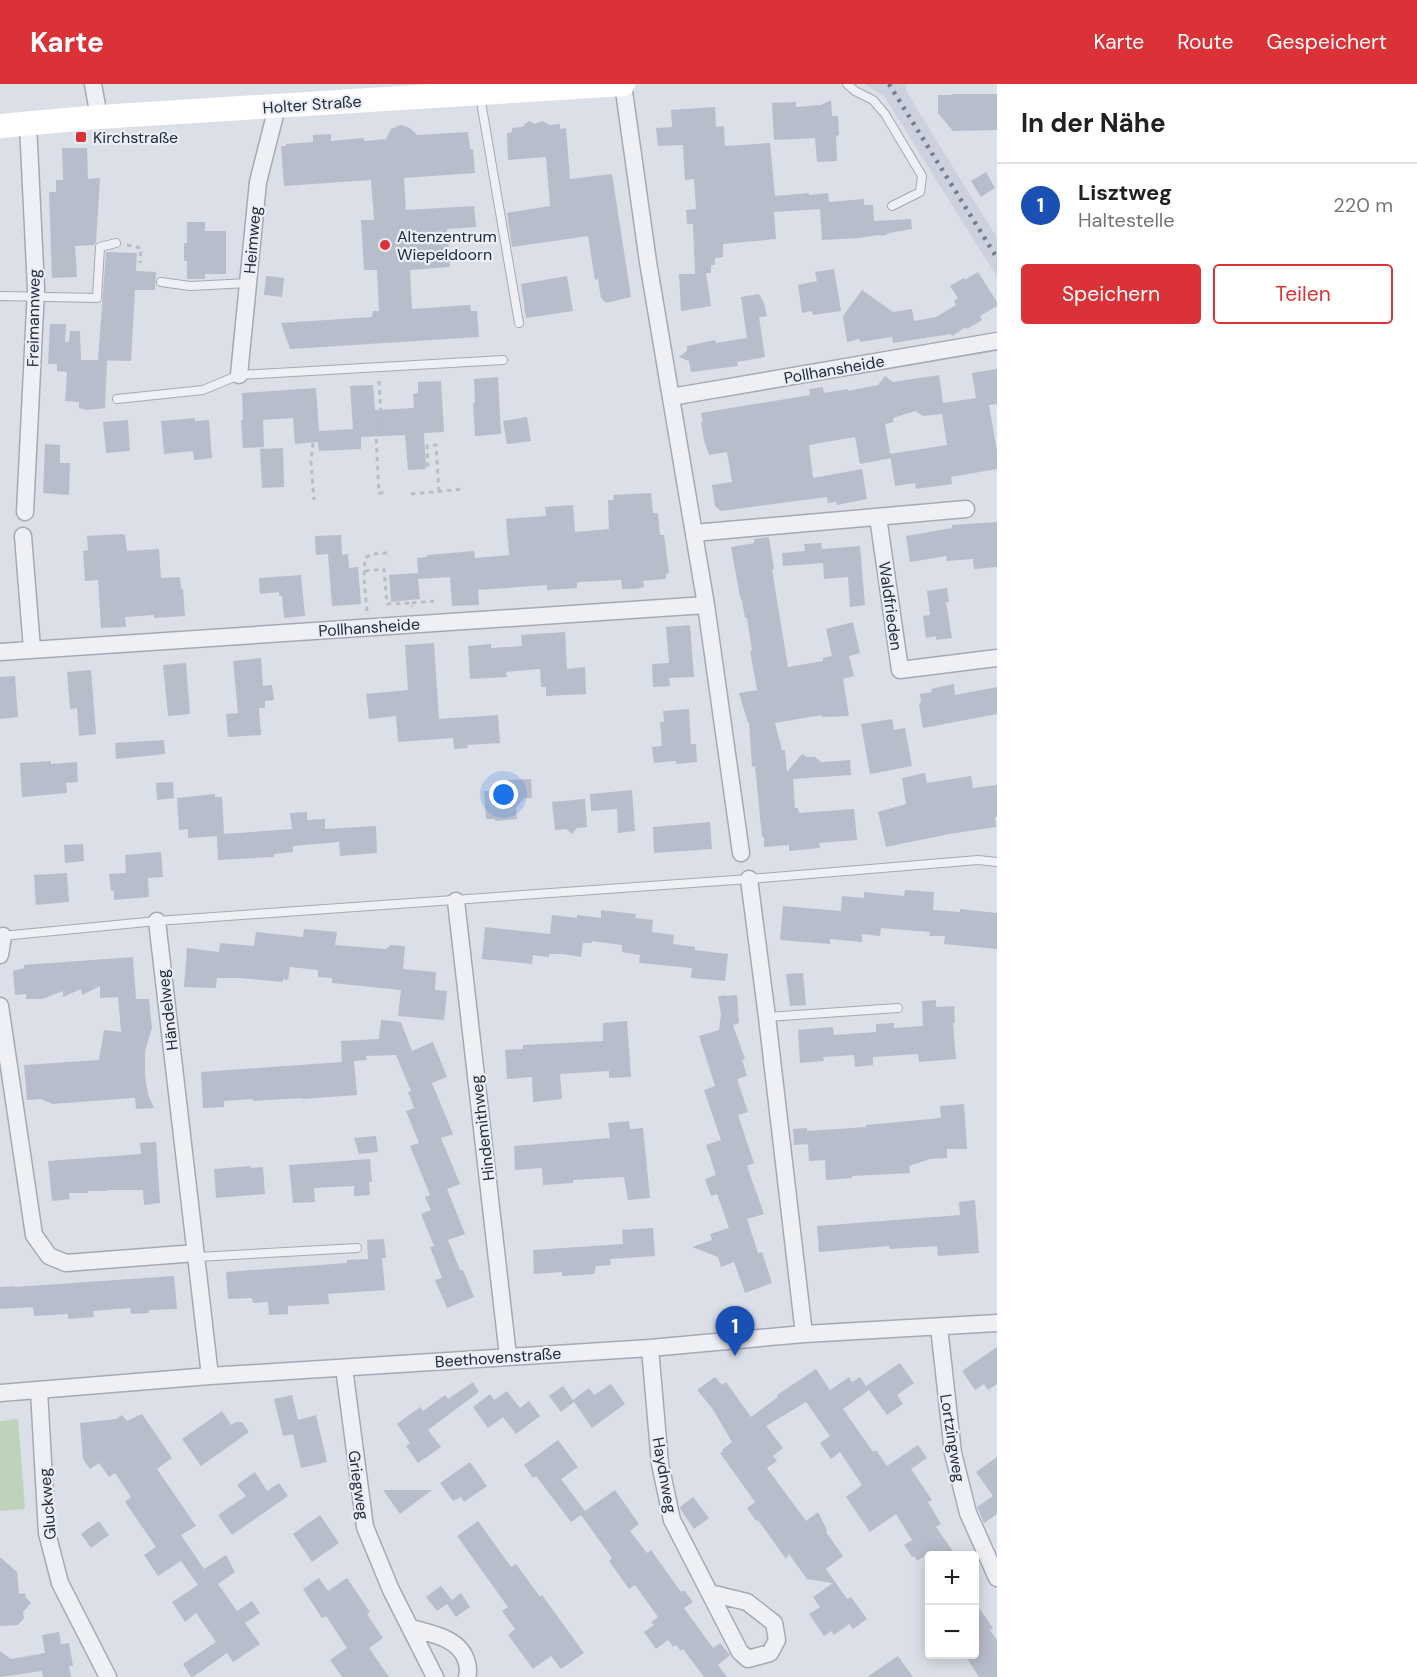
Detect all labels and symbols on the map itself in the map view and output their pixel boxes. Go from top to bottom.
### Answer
street label: Holter Straße [262,91,362,118]
place label: Kirchstraße [93,127,178,148]
marker: Kirchstraße [74,130,88,144]
street label: Heimweg [239,205,266,275]
place label: Altenzentrum Wiepeldoorn [397,226,497,265]
marker: Altenzentrum Wiepeldoorn [378,238,392,252]
street label: Freimannweg [22,269,45,367]
street label: Pollhansheide [782,350,886,389]
street label: Waldfrieden [874,560,907,652]
street label: Pollhansheide [318,613,421,642]
your location [489,780,518,809]
street label: Händelweg [152,968,183,1052]
street label: Hindemithweg [466,1074,499,1182]
pin: 1 [716,1306,754,1356]
street label: Beethovenstraße [434,1343,562,1372]
street label: Lortzingweg [935,1393,970,1484]
street label: Haydnweg [648,1436,682,1515]
street label: Griegweg [343,1449,374,1521]
street label: Gluckweg [34,1467,61,1541]

